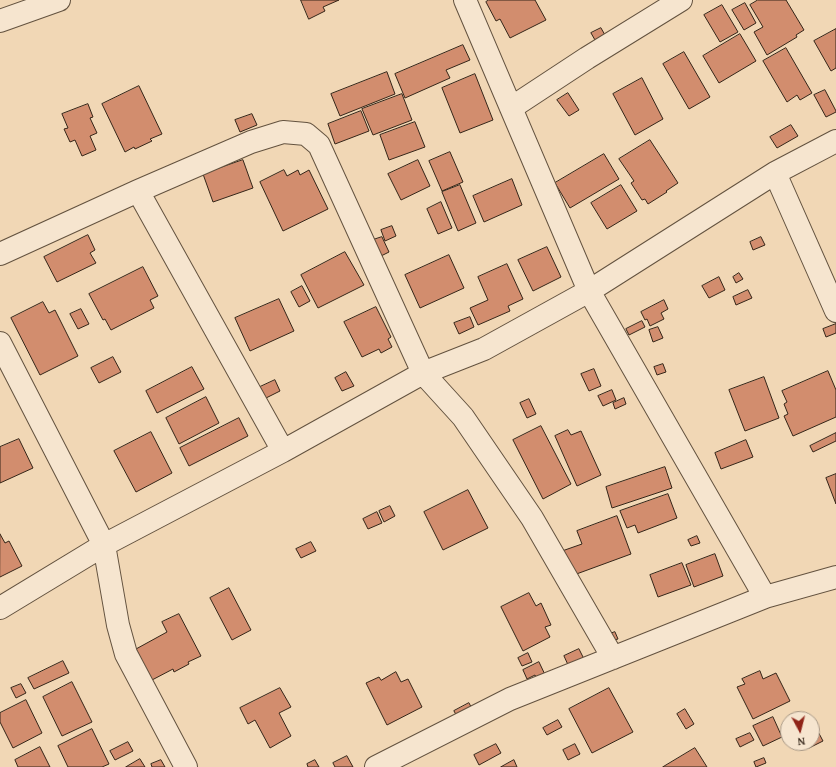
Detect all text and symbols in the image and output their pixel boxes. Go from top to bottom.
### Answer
north arrow [780,711,820,751]
text: N [797,734,806,750]

